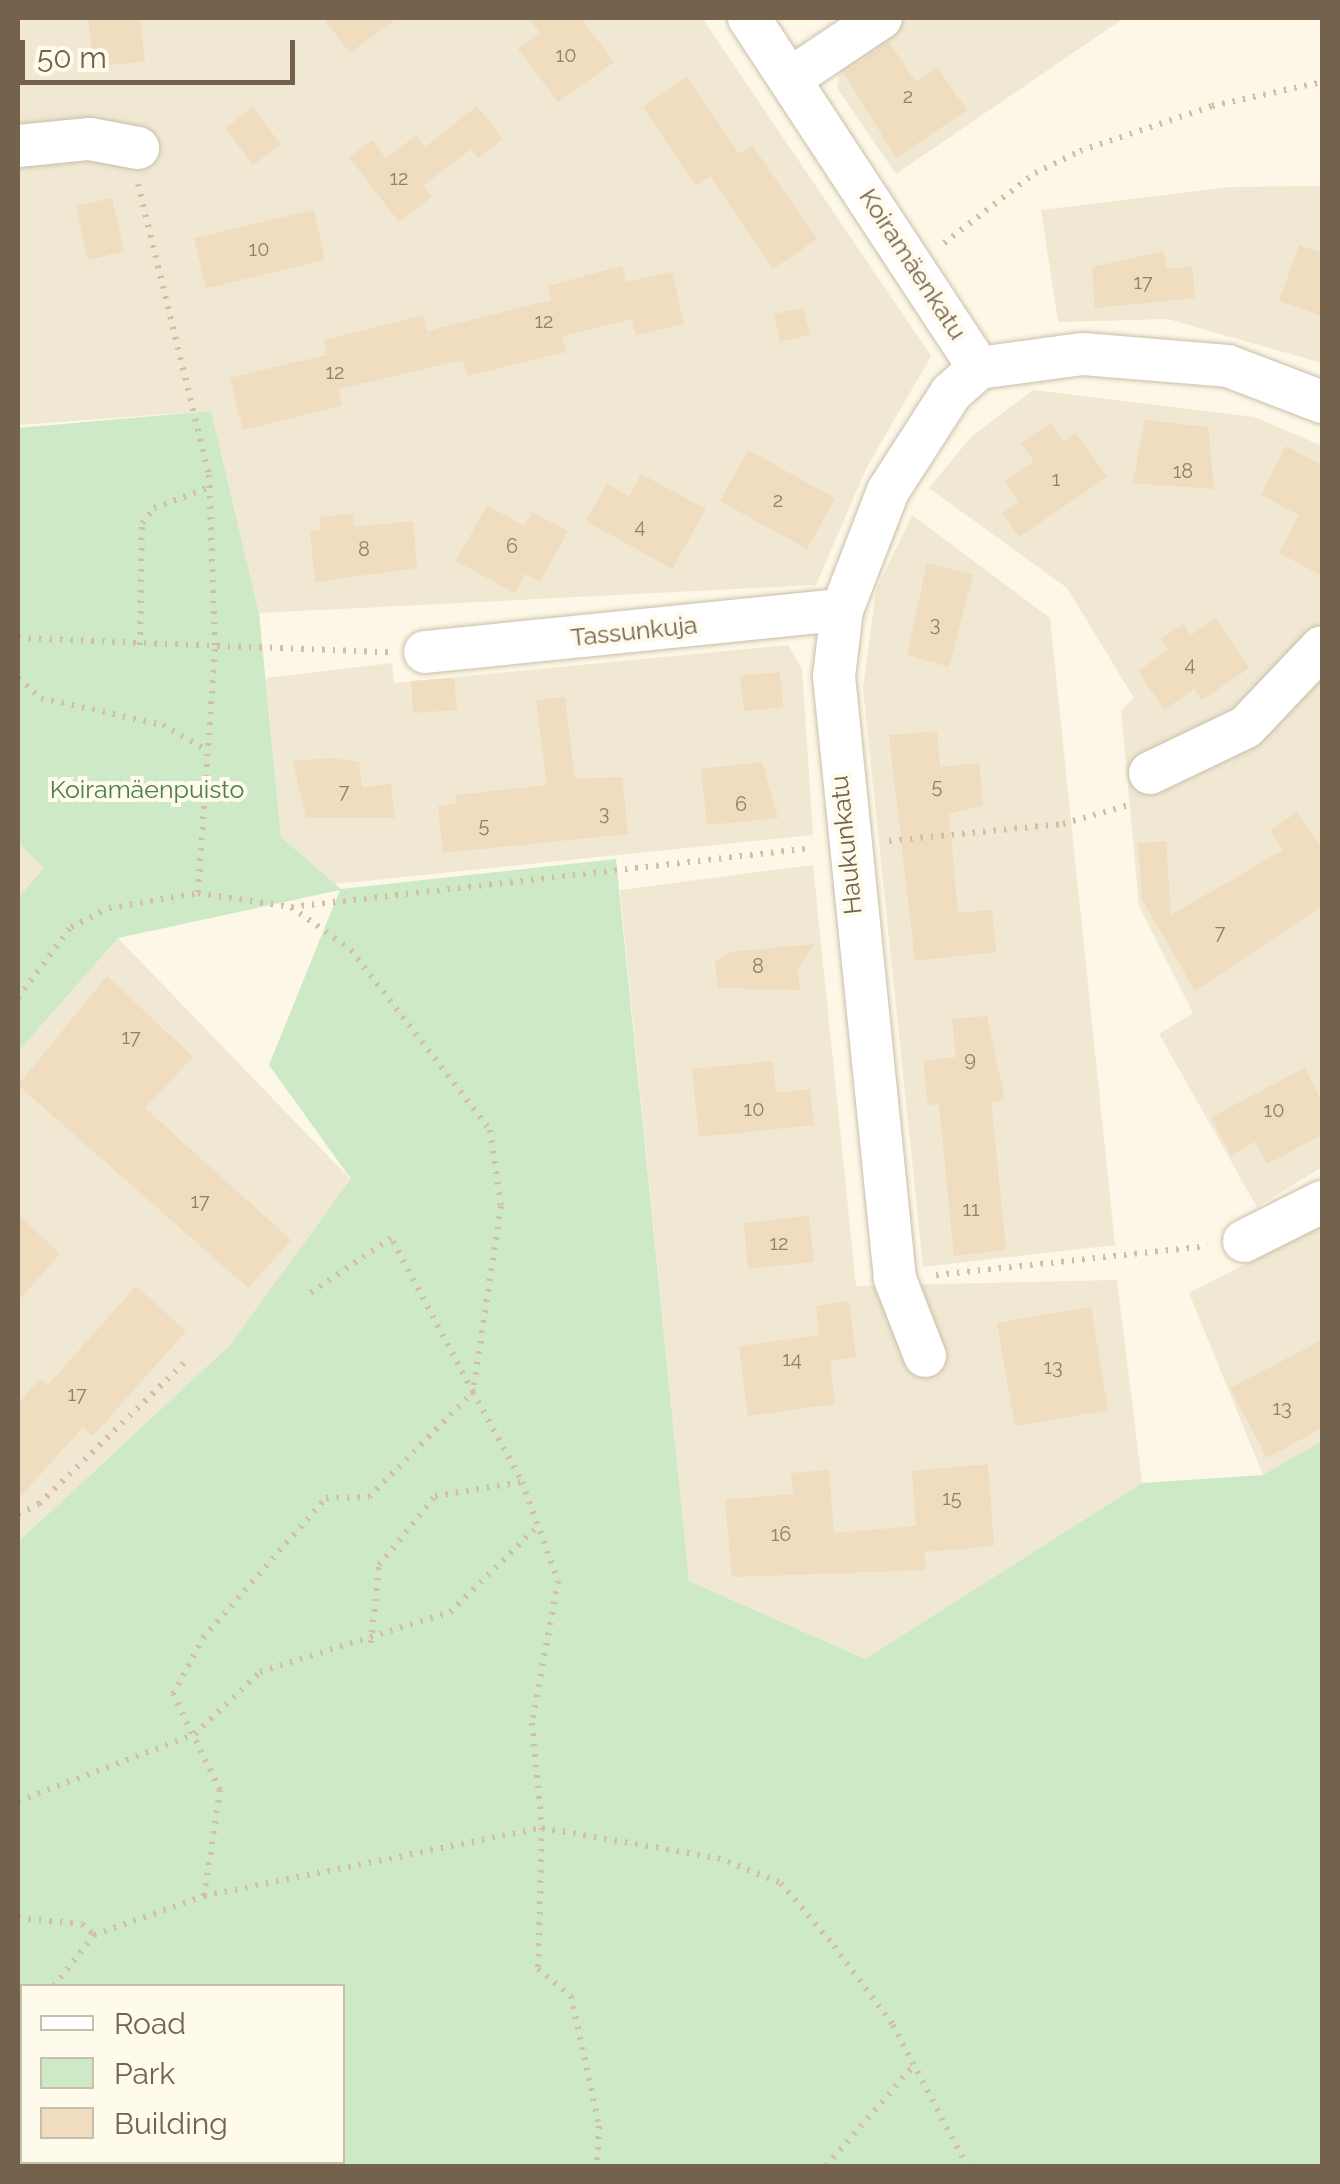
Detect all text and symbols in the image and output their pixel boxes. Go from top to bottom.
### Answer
scale bar [25,20,300,82]
text: 50 m [37,40,107,75]
house number: 10 [556,43,576,67]
house number: 2 [903,84,913,108]
house number: 12 [390,166,408,190]
street label: Koiramäenkatu [853,183,973,345]
house number: 10 [249,237,269,261]
house number: 17 [1133,270,1153,294]
house number: 12 [535,309,553,333]
house number: 12 [326,360,344,384]
house number: 18 [1173,459,1193,483]
house number: 1 [1052,467,1060,491]
house number: 2 [773,488,783,512]
house number: 4 [635,514,645,538]
house number: 6 [506,534,518,558]
house number: 8 [358,537,370,561]
street label: Tassunkuja [569,609,699,653]
house number: 3 [930,612,940,636]
house number: 4 [1185,652,1195,676]
park label: Koiramäenpuisto [50,774,244,804]
street label: Haukunkatu [824,774,868,916]
house number: 5 [932,774,942,798]
house number: 7 [339,779,349,803]
house number: 6 [735,792,747,816]
house number: 3 [599,801,609,825]
house number: 5 [479,813,489,837]
house number: 7 [1215,920,1225,944]
house number: 8 [752,954,764,978]
house number: 17 [121,1025,141,1049]
house number: 9 [964,1047,976,1071]
house number: 10 [744,1097,764,1121]
house number: 10 [1264,1098,1284,1122]
house number: 17 [190,1189,210,1213]
house number: 11 [962,1197,980,1221]
house number: 12 [770,1231,788,1255]
house number: 14 [782,1347,802,1371]
house number: 13 [1043,1355,1063,1379]
house number: 17 [67,1382,87,1406]
house number: 13 [1272,1396,1292,1420]
house number: 15 [942,1486,962,1510]
house number: 16 [771,1522,791,1546]
legend [20,1984,345,2164]
text: Road [114,2006,186,2041]
text: Park [114,2056,175,2091]
text: Building [114,2106,228,2141]

